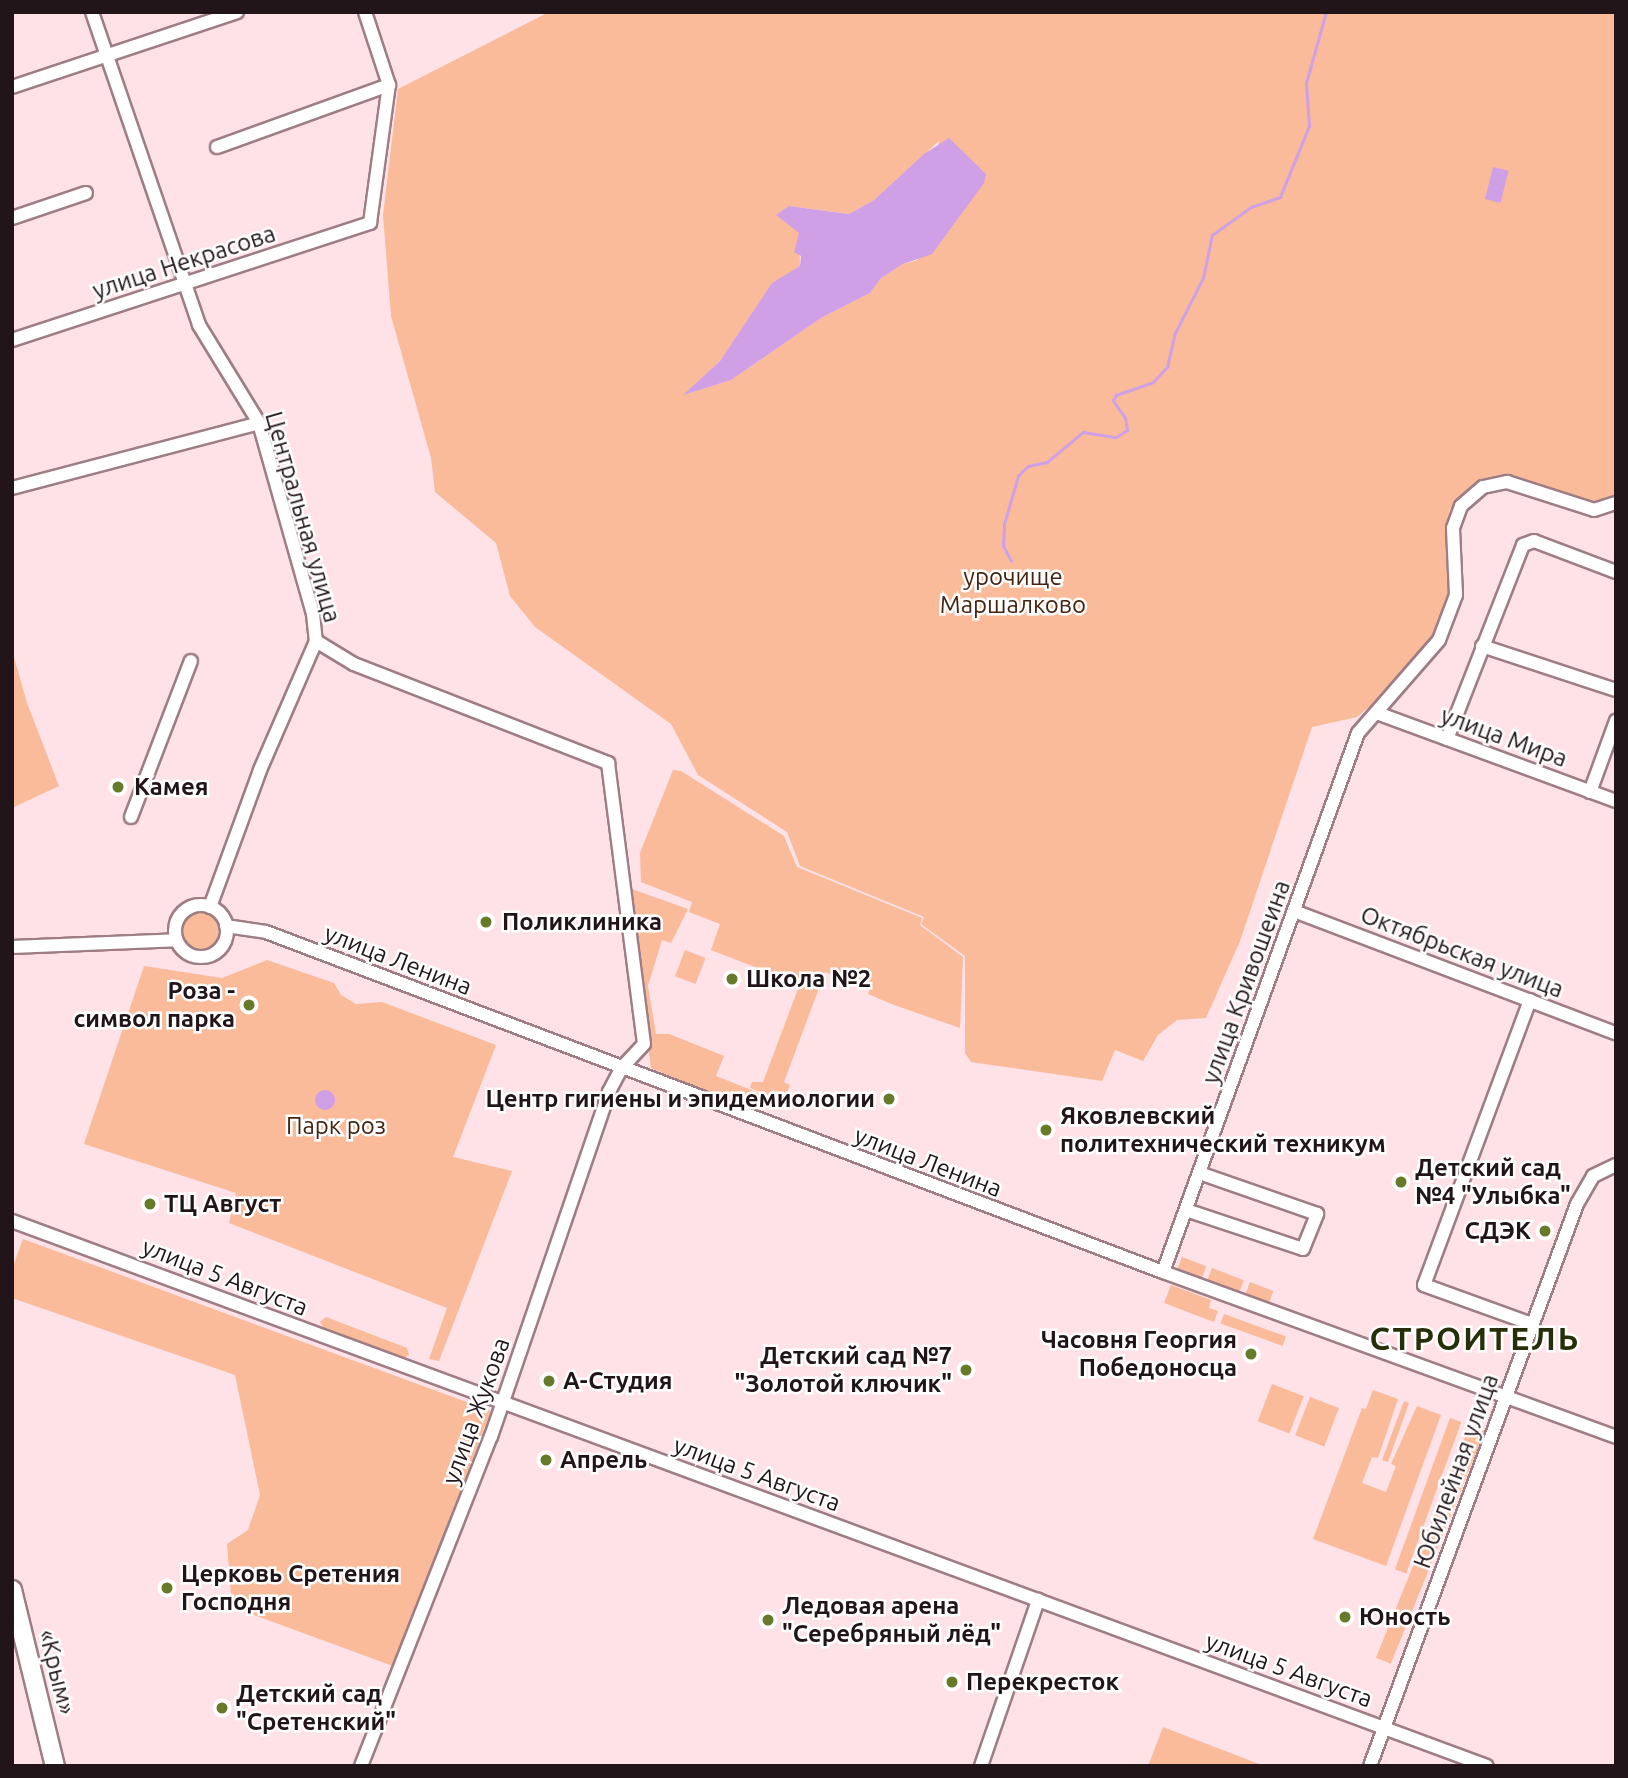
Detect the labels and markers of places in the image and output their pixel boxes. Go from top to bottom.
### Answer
place label: Камея [134,773,208,801]
marker: Камея [108,777,128,797]
place label: Поликлиника [502,908,662,936]
marker: Поликлиника [476,912,496,932]
place label: Школа №2 [746,965,871,993]
marker: Школа №2 [724,971,740,987]
place label: Роза - символ парка [73,977,235,1033]
marker: Роза - символ парка [241,997,257,1013]
place label: Центр гигиены и эпидемиологии [485,1085,875,1113]
marker: Центр гигиены и эпидемиологии [881,1091,897,1107]
place label: Яковлевский политехнический техникум [1060,1102,1386,1158]
marker: Яковлевский политехнический техникум [1038,1122,1054,1138]
place label: Детский сад №4 "Улыбка" [1415,1154,1571,1210]
marker: Детский сад №4 "Улыбка" [1393,1174,1409,1190]
place label: ТЦ Август [164,1190,281,1218]
marker: ТЦ Август [142,1196,158,1212]
place label: СДЭК [1464,1217,1531,1245]
marker: СДЭК [1537,1223,1553,1239]
place label: Часовня Георгия Победоносца [1041,1326,1237,1382]
place label: Детский сад №7 "Золотой ключик" [734,1342,952,1398]
marker: Часовня Георгия Победоносца [1243,1346,1259,1362]
marker: Детский сад №7 "Золотой ключик" [958,1362,974,1378]
place label: А-Студия [563,1367,672,1395]
marker: А-Студия [541,1373,557,1389]
place label: Апрель [560,1446,647,1474]
marker: Апрель [538,1452,554,1468]
place label: Церковь Сретения Господня [181,1560,400,1616]
marker: Церковь Сретения Господня [159,1580,175,1596]
place label: Ледовая арена "Серебряный лёд" [782,1592,1001,1648]
place label: Юность [1359,1603,1450,1631]
marker: Юность [1337,1609,1353,1625]
marker: Ледовая арена "Серебряный лёд" [760,1612,776,1628]
place label: Перекресток [966,1668,1119,1696]
marker: Перекресток [944,1674,960,1690]
place label: Детский сад "Сретенский" [236,1680,396,1736]
marker: Детский сад "Сретенский" [214,1700,230,1716]

